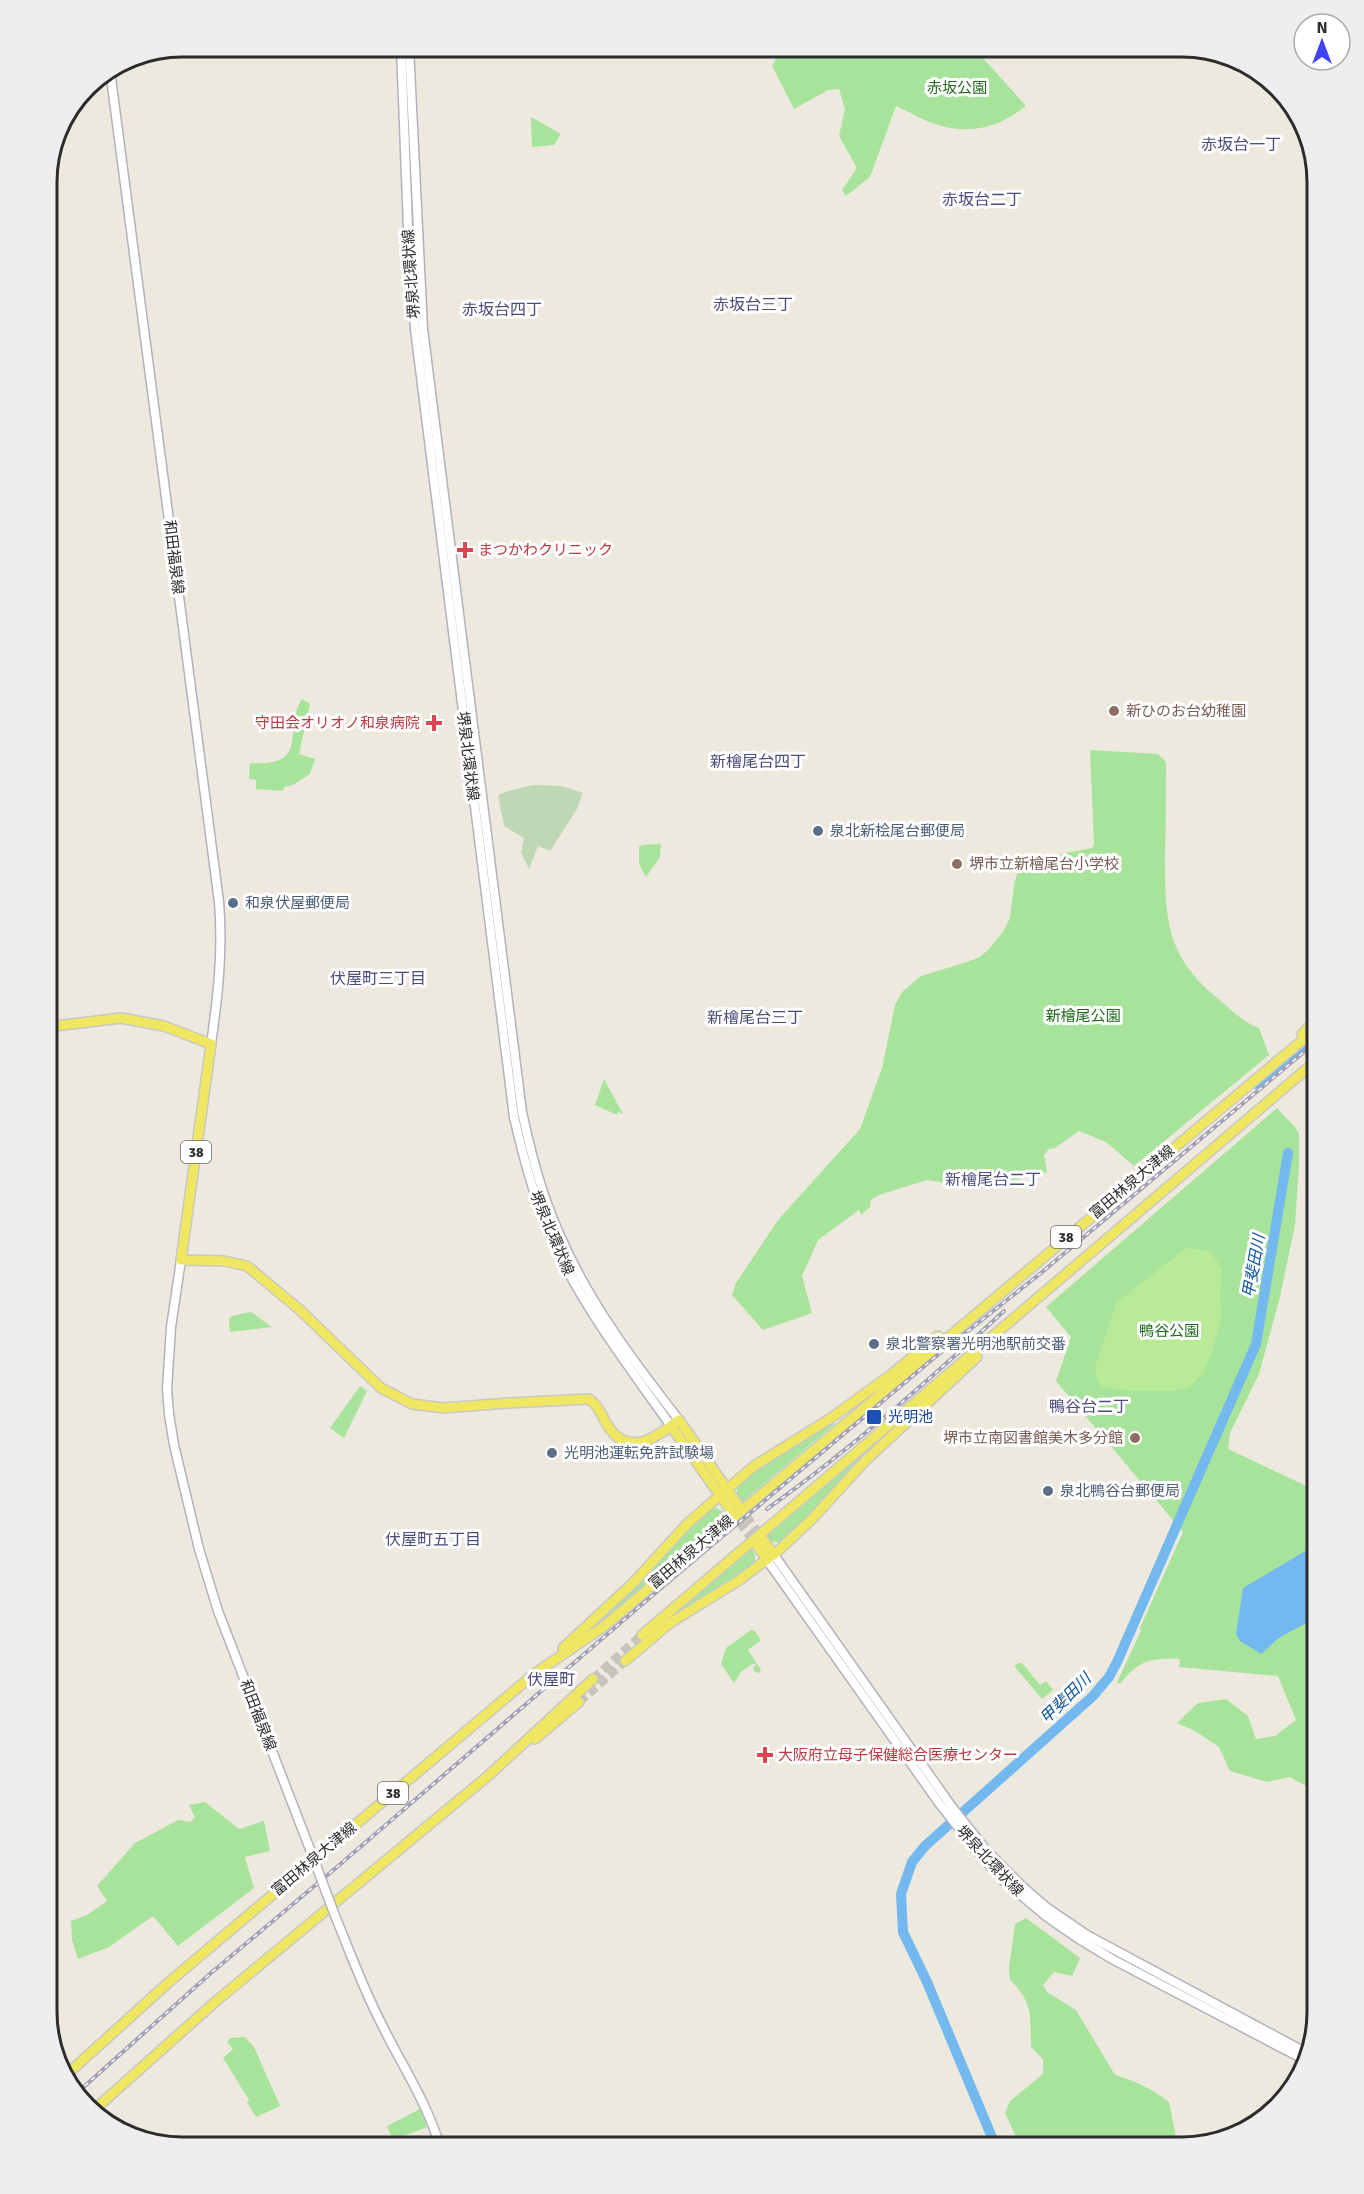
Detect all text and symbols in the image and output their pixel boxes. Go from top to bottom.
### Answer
north arrow [1292,12,1352,72]
text: N [1316,18,1328,38]
park label: 赤坂公園 [927,79,987,97]
district label: 赤坂台一丁 [1201,135,1281,155]
district label: 赤坂台二丁 [942,190,1022,210]
street label: 堺泉北環状線 [399,228,423,320]
district label: 赤坂台三丁 [713,295,793,315]
district label: 赤坂台四丁 [462,300,542,320]
street label: 和田福泉線 [160,519,188,595]
marker: まつかわクリニック [456,541,474,559]
place label: まつかわクリニック [478,541,613,559]
place label: 新ひのお台幼稚園 [1126,702,1246,720]
marker: 新ひのお台幼稚園 [1107,704,1121,718]
street label: 堺泉北環状線 [454,710,482,802]
place label: 守田会オリオノ和泉病院 [255,714,420,732]
marker: 守田会オリオノ和泉病院 [425,714,443,732]
district label: 新檜尾台四丁 [710,752,806,772]
place label: 泉北新桧尾台郵便局 [830,822,965,840]
marker: 泉北新桧尾台郵便局 [811,824,825,838]
place label: 堺市立新檜尾台小学校 [969,855,1119,873]
marker: 堺市立新檜尾台小学校 [950,857,964,871]
place label: 和泉伏屋郵便局 [245,894,350,912]
marker: 和泉伏屋郵便局 [226,896,240,910]
district label: 伏屋町三丁目 [330,969,426,989]
park label: 新檜尾公園 [1045,1007,1121,1025]
district label: 新檜尾台三丁 [707,1008,803,1028]
road number: 38 [181,1141,211,1163]
street label: 富田林泉大津線 [1086,1141,1178,1223]
district label: 新檜尾台二丁 [945,1170,1041,1190]
street label: 堺泉北環状線 [526,1188,578,1278]
road number: 38 [1051,1226,1081,1248]
water label: 甲斐田川 [1239,1231,1270,1299]
park label: 鴨谷公園 [1139,1322,1199,1340]
place label: 泉北警察署光明池駅前交番 [886,1335,1066,1353]
marker: 泉北警察署光明池駅前交番 [867,1337,881,1351]
district label: 鴨谷台二丁 [1049,1397,1129,1417]
marker: 光明池 [865,1408,883,1426]
place label: 光明池 [888,1408,933,1426]
place label: 堺市立南図書館美木多分館 [943,1429,1123,1447]
marker: 堺市立南図書館美木多分館 [1128,1431,1142,1445]
place label: 光明池運転免許試験場 [564,1444,714,1462]
marker: 光明池運転免許試験場 [545,1446,559,1460]
place label: 泉北鴨谷台郵便局 [1060,1482,1180,1500]
marker: 泉北鴨谷台郵便局 [1041,1484,1055,1498]
street label: 富田林泉大津線 [645,1511,737,1593]
district label: 伏屋町五丁目 [385,1530,481,1550]
water label: 甲斐田川 [1036,1668,1097,1728]
district label: 伏屋町 [527,1670,575,1690]
street label: 和田福泉線 [236,1677,280,1753]
marker: 大阪府立母子保健総合医療センター [756,1746,774,1764]
place label: 大阪府立母子保健総合医療センター [778,1746,1018,1764]
road number: 38 [378,1782,408,1804]
street label: 富田林泉大津線 [268,1818,360,1900]
street label: 堺泉北環状線 [953,1822,1027,1900]

